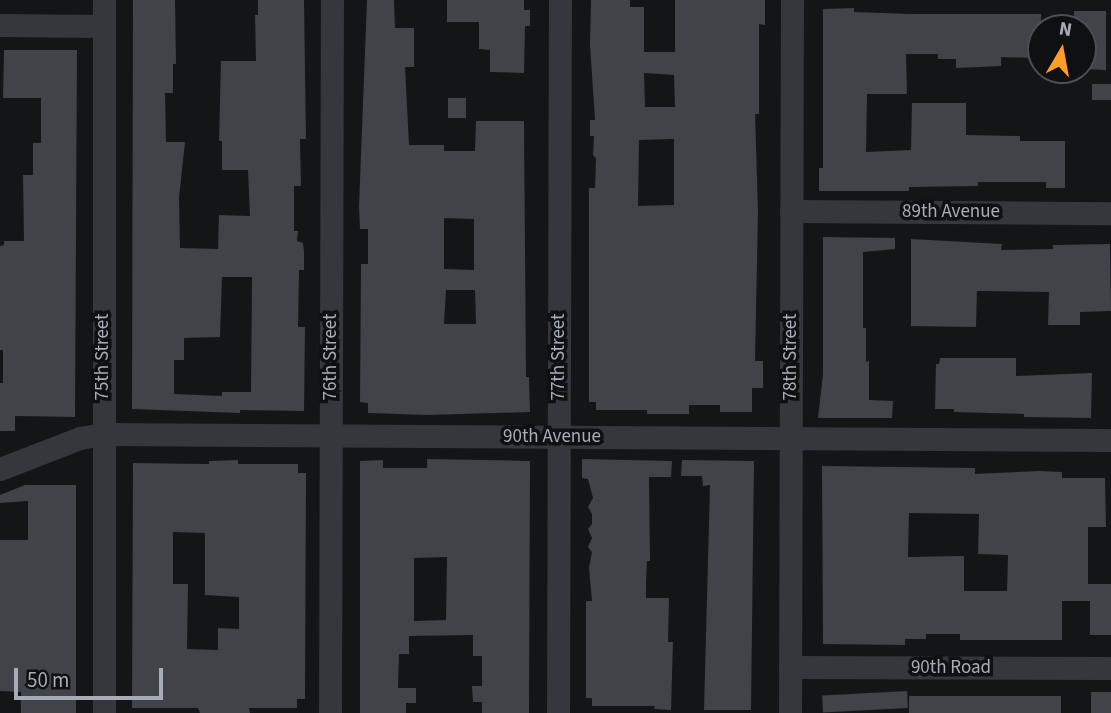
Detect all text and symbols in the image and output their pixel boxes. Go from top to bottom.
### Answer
north arrow [1027,14,1097,84]
text: N [1057,15,1074,44]
street label: 89th Avenue [902,201,1000,223]
street label: 75th Street [92,313,114,401]
street label: 76th Street [320,313,342,401]
street label: 77th Street [548,313,570,401]
street label: 78th Street [780,313,802,401]
street label: 90th Avenue [503,426,601,448]
scale bar [18,654,166,698]
street label: 90th Road [911,657,991,679]
text: 50 m [27,665,69,695]

